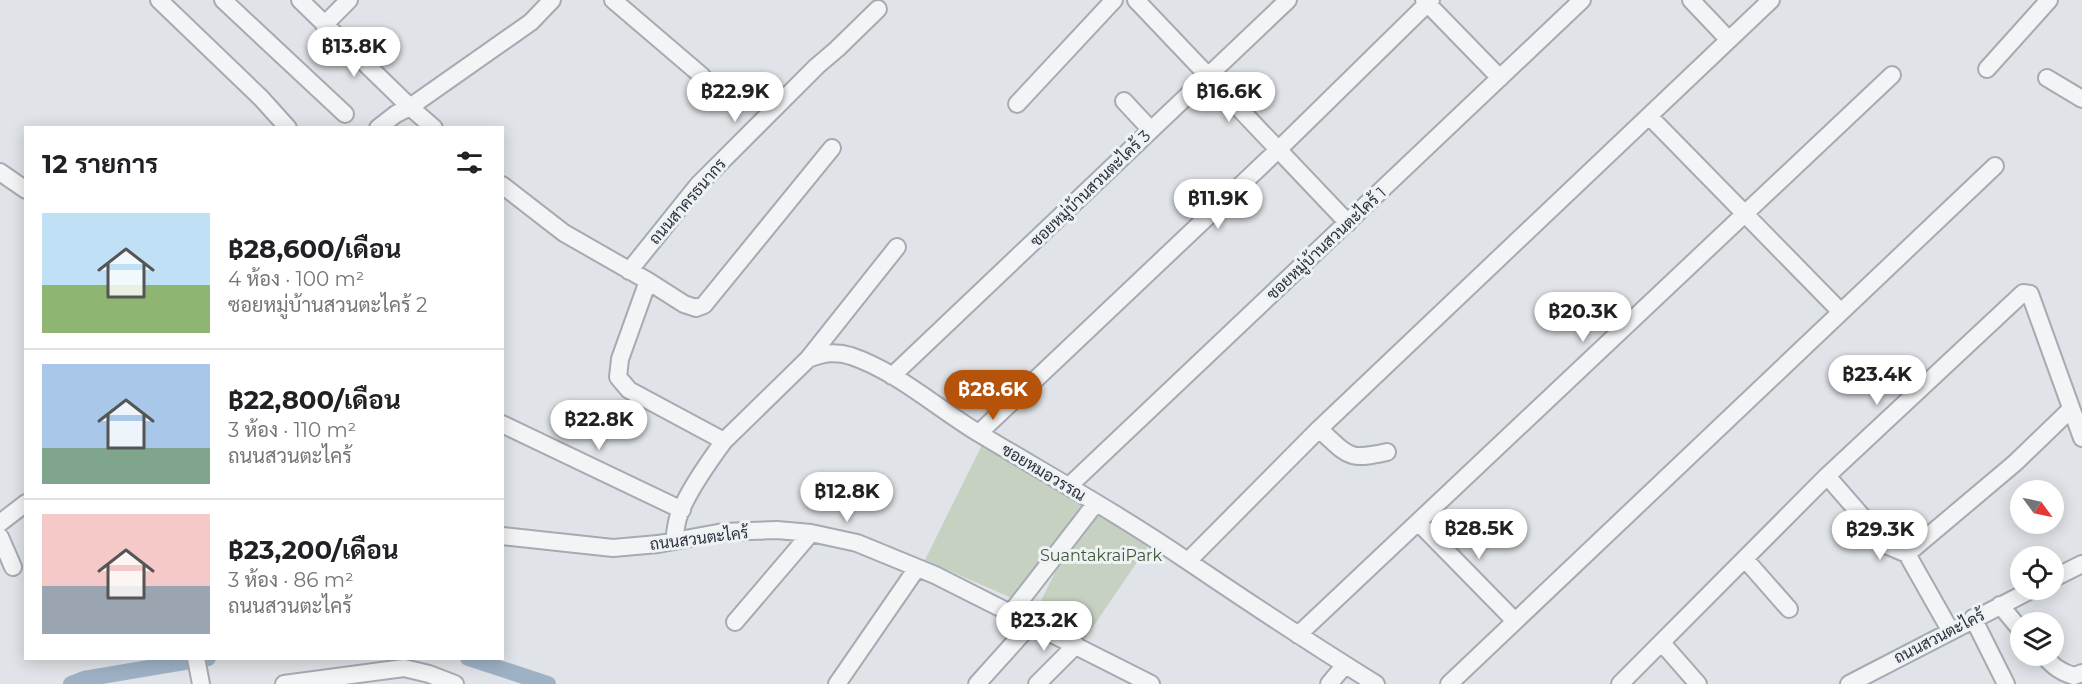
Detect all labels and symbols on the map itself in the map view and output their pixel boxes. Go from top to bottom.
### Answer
pin: ฿13.8K [305,27,403,78]
pin: ฿22.9K [686,72,784,123]
pin: ฿16.6K [1180,72,1278,123]
street label: ซอยหมู่บ้านสวนตะไคร้ 3 [1025,125,1156,252]
street label: ถนนสาครธนากร [645,154,730,248]
pin: ฿11.9K [1169,179,1267,230]
street label: ซอยหมู่บ้านสวนตะไคร้ 1 [1261,182,1391,305]
pin: ฿20.3K [1534,292,1632,343]
pin: ฿23.4K [1828,355,1926,406]
pin: ฿28.6K [944,370,1042,421]
pin: ฿22.8K [550,400,648,451]
street label: ซอยหมอวรรณ [998,440,1089,505]
pin: ฿12.8K [798,472,896,523]
north arrow [2010,480,2064,534]
pin: ฿28.5K [1430,509,1528,560]
pin: ฿29.3K [1831,510,1929,561]
street label: ถนนสวนตะไคร้ [648,521,750,554]
park label: SuantakraiPark [1040,546,1162,565]
pin: ฿23.2K [995,601,1093,652]
street label: ถนนสวนตะไคร้ [1890,603,1989,667]

